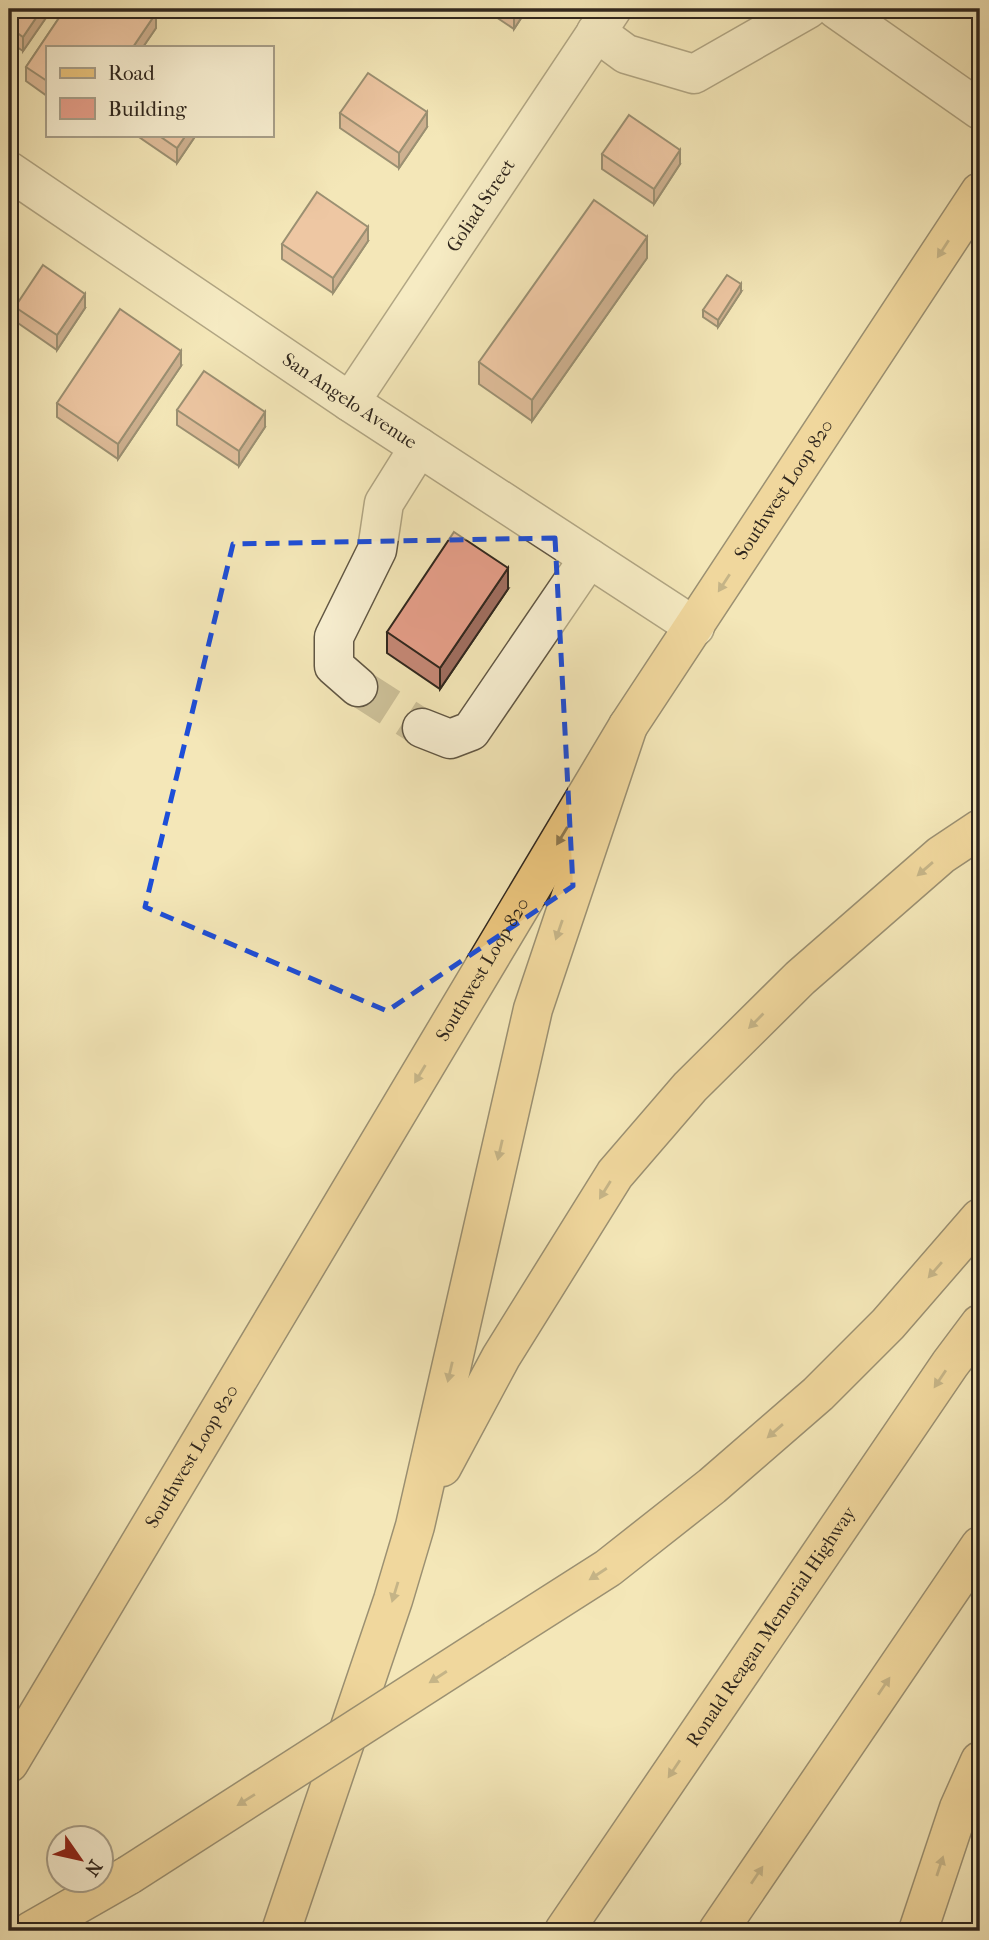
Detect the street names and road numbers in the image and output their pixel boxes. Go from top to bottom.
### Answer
street label: Goliad Street [442,155,520,256]
street label: San Angelo Avenue [278,348,421,454]
street label: Southwest Loop 820 [730,415,838,564]
street label: Southwest Loop 820 [431,894,534,1045]
street label: Southwest Loop 820 [141,1381,243,1532]
street label: Ronald Reagan Memorial Highway [682,1502,861,1751]

